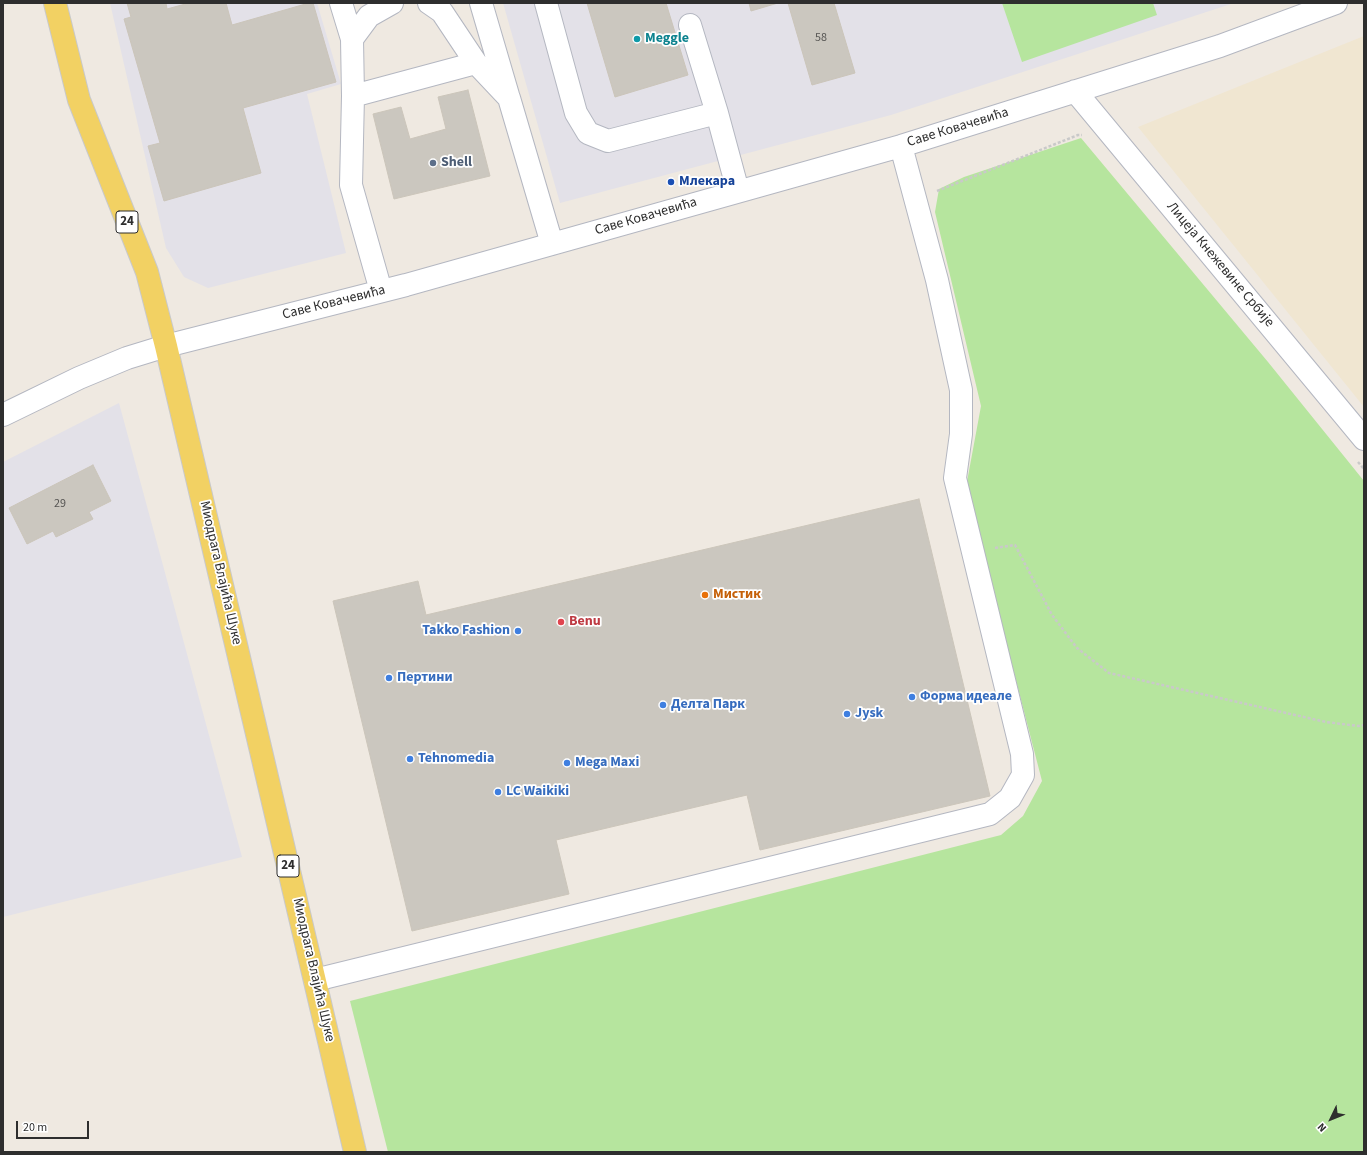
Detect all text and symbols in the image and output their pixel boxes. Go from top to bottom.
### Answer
place label: Meggle [645,31,689,47]
house number: 58 [815,31,827,45]
marker: Meggle [632,34,642,44]
street label: Саве Ковачевића [905,105,1011,151]
place label: Shell [441,155,472,171]
marker: Shell [428,158,438,168]
place label: Млекара [679,174,735,190]
marker: Млекара [666,177,676,187]
street label: Саве Ковачевића [593,194,699,240]
street label: Лицеја Кнежевине Србије [1163,199,1277,331]
road number: 24 [116,211,138,233]
street label: Саве Ковачевића [281,282,387,324]
house number: 29 [54,497,66,511]
street label: Миодрага Влајића Шуке [195,500,245,646]
place label: Мистик [713,587,761,603]
marker: Мистик [700,590,710,600]
place label: Benu [569,614,601,630]
marker: Benu [556,617,566,627]
place label: Takko Fashion [422,623,510,639]
marker: Takko Fashion [513,626,523,636]
place label: Пертини [397,670,453,686]
marker: Пертини [384,673,394,683]
place label: Форма идеале [920,689,1012,705]
marker: Форма идеале [907,692,917,702]
place label: Делта Парк [671,697,745,713]
marker: Делта Парк [658,700,668,710]
place label: Jysk [855,706,883,722]
marker: Jysk [842,709,852,719]
place label: Tehnomedia [418,751,494,767]
marker: Tehnomedia [405,754,415,764]
place label: Mega Maxi [575,755,639,771]
marker: Mega Maxi [562,758,572,768]
place label: LC Waikiki [506,784,569,800]
marker: LC Waikiki [493,787,503,797]
road number: 24 [277,855,299,877]
street label: Миодрага Влајића Шуке [288,897,338,1043]
north arrow [1311,1099,1351,1139]
scale bar [18,1113,91,1139]
text: 20 m [23,1119,47,1136]
text: N [1314,1120,1330,1135]

